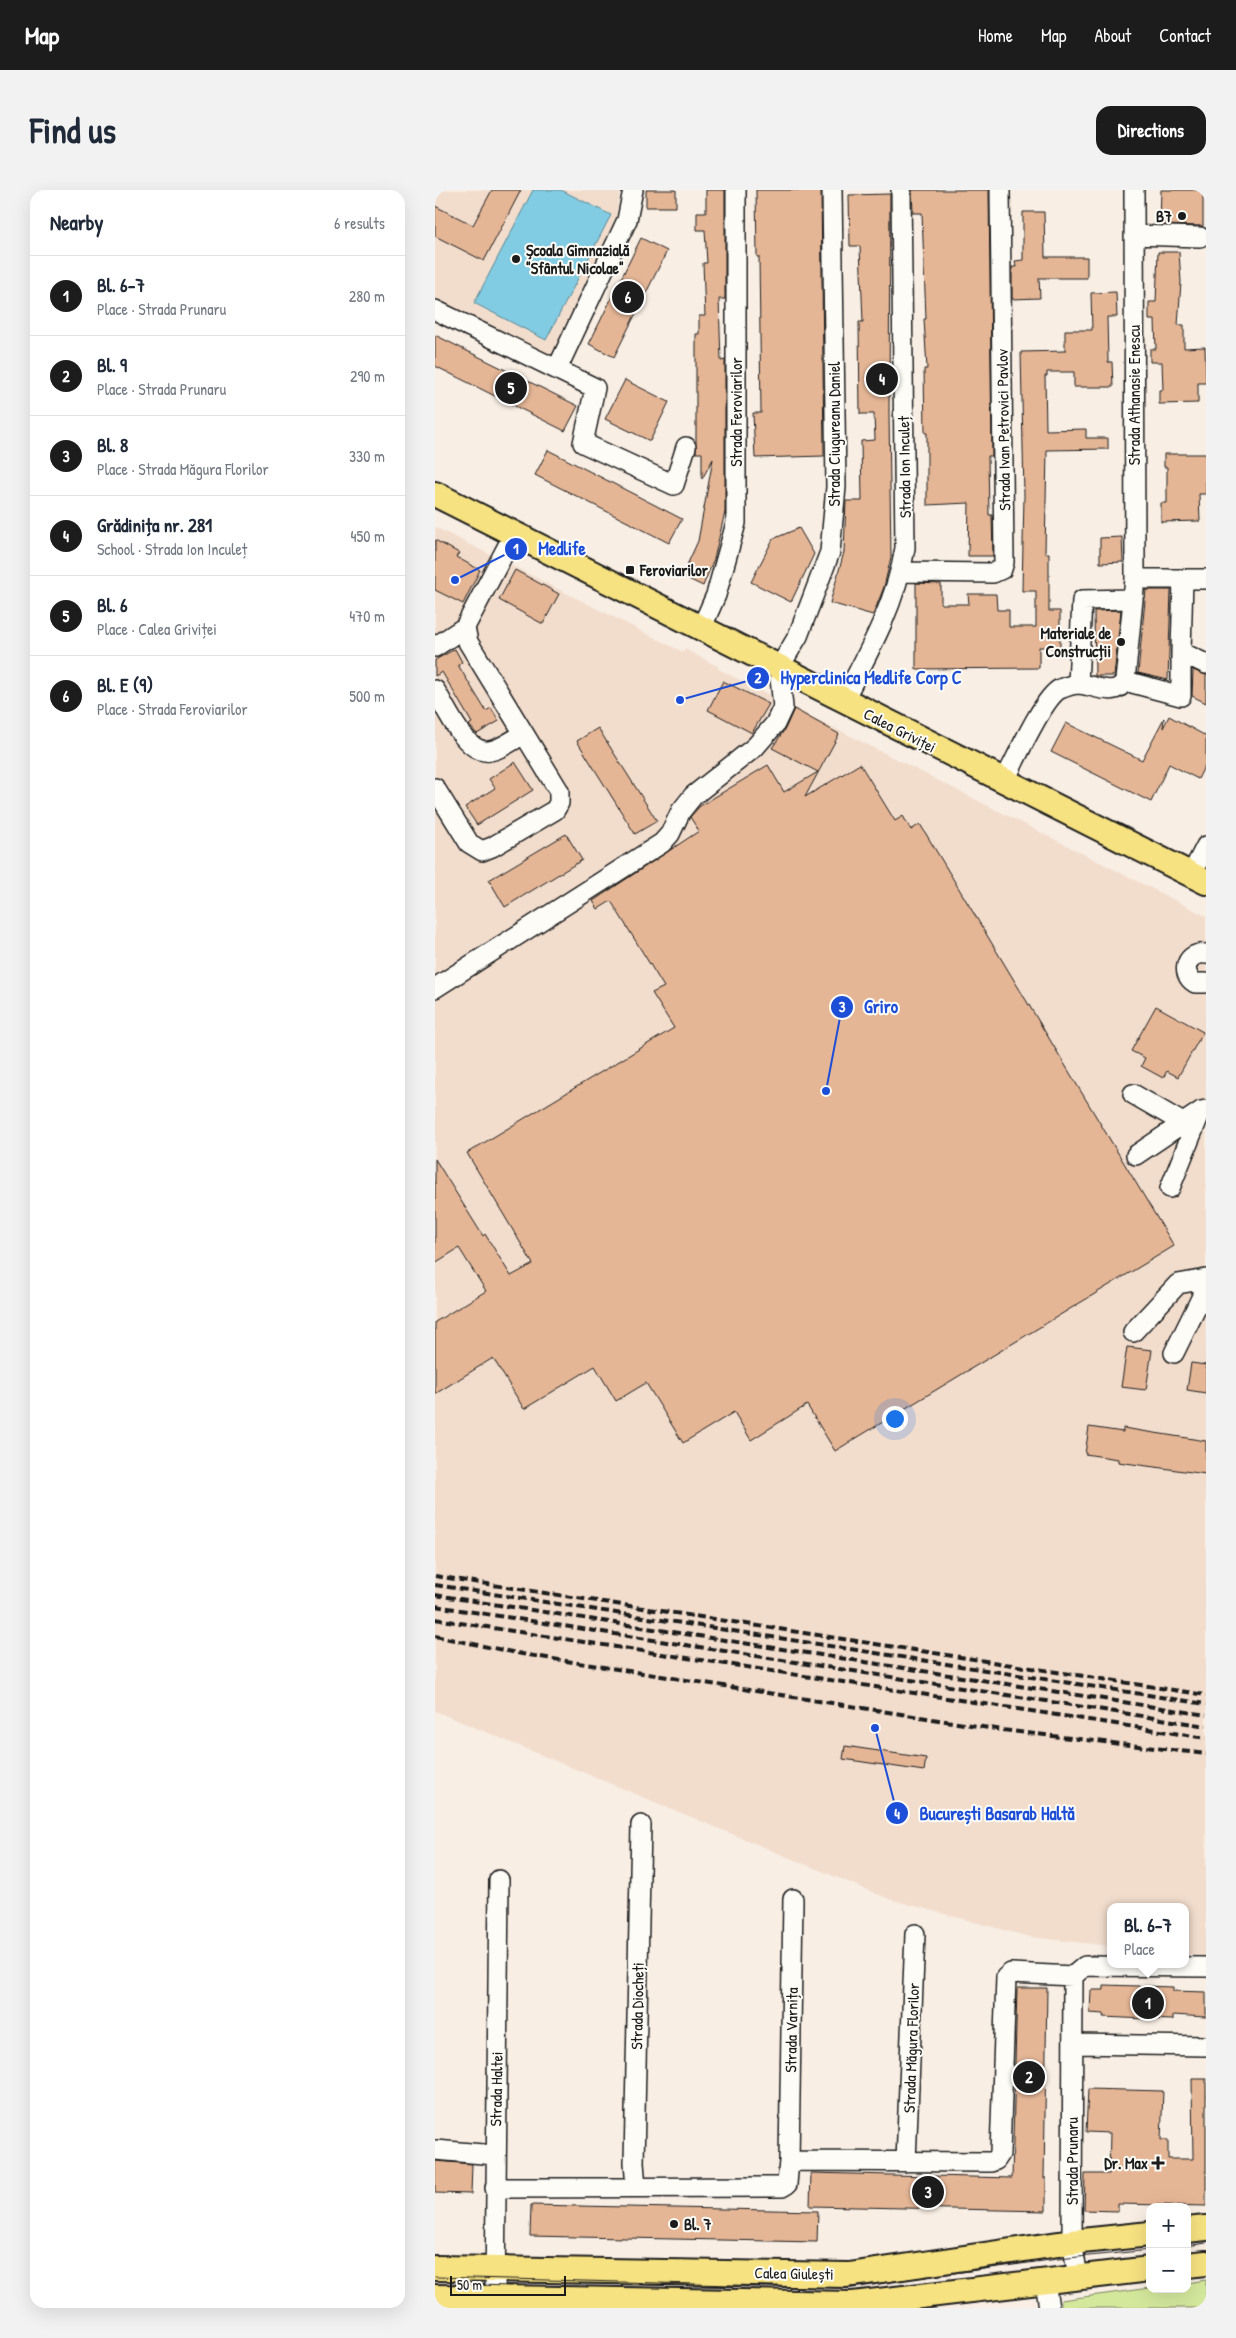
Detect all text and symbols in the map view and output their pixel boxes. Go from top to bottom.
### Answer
text: Map [25,19,59,51]
text: Home [978,23,1013,48]
text: Map [1041,23,1066,48]
text: About [1094,23,1131,48]
text: Contact [1159,23,1211,48]
button: Directions [1096,106,1206,155]
text: Find us [30,107,116,154]
place label: B7 [1156,205,1172,227]
text: Nearby [50,208,103,237]
marker: B7 [1176,210,1188,222]
text: 6 results [334,212,385,234]
place label: Școala Gimnazială "Sfântul Nicolae" [526,239,630,279]
marker: Școala Gimnazială "Sfântul Nicolae" [510,253,522,265]
text: Bl. 6-7 [97,272,145,298]
pin: 6 [612,278,644,316]
text: 1 [63,285,69,307]
text: 280 m [349,285,385,307]
text: Place · Strada Prunaru [97,298,226,320]
street label: Strada Athanasie Enescu [1123,324,1145,465]
street label: Strada Ivan Petrovici Pavlov [991,348,1015,511]
text: Bl. 9 [97,352,127,378]
street label: Strada Feroviarilor [725,357,747,467]
pin: 4 [866,360,898,398]
street label: Strada Ciugureanu Daniel [823,361,845,507]
text: 2 [62,365,70,387]
text: 290 m [350,365,385,387]
pin: 5 [495,369,527,407]
text: Place · Strada Prunaru [97,378,226,400]
street label: Strada Ion Inculeț [892,415,916,518]
text: Bl. 8 [97,432,128,458]
text: 3 [62,445,70,467]
text: 330 m [349,445,385,467]
text: Place · Strada Măgura Florilor [97,458,269,480]
text: Grădinița nr. 281 [97,512,212,538]
text: 4 [63,525,69,547]
text: 450 m [351,525,385,547]
callout: Medlife [503,532,596,565]
text: Medlife [538,536,587,561]
text: School · Strada Ion Inculeț [97,538,247,560]
text: 1 [513,538,519,559]
place label: Feroviarilor [639,559,709,581]
marker: Feroviarilor [624,564,636,576]
text: Bl. 6 [97,592,128,618]
text: 5 [63,605,69,627]
text: 470 m [349,605,385,627]
text: Place · Calea Griviței [97,618,217,640]
place label: Materiale de Construcții [1040,622,1112,662]
marker: Materiale de Construcții [1115,636,1127,648]
callout: Hyperclinica Medlife Corp C [746,662,972,695]
text: Hyperclinica Medlife Corp C [780,665,962,691]
text: 2 [754,667,762,688]
text: Bl. E (9) [97,672,153,698]
text: 6 [63,685,69,707]
text: 500 m [349,685,385,707]
text: Place · Strada Feroviarilor [97,698,248,720]
street label: Calea Griviței [860,702,940,758]
callout: Griro [829,990,908,1023]
text: Griro [864,994,899,1019]
text: 3 [839,996,846,1017]
your location [882,1406,908,1432]
callout: București Basarab Haltă [885,1797,1085,1830]
text: București Basarab Haltă [919,1801,1076,1826]
text: 4 [894,1803,900,1824]
popup [1107,1903,1189,1968]
text: Bl. 6-7 [1124,1912,1172,1938]
text: Place [1124,1938,1155,1960]
street label: Strada Diocheți [625,1962,649,2050]
street label: Strada Măgura Florilor [898,1983,924,2113]
pin: 1 [1132,1984,1164,2022]
street label: Strada Varnița [779,1987,803,2073]
street label: Strada Haltei [484,2051,508,2127]
pin: 2 [1013,2058,1045,2096]
street label: Strada Prunaru [1061,2117,1083,2205]
place label: Dr. Max [1104,2152,1148,2174]
marker: Dr. Max [1152,2157,1164,2169]
pin: 3 [912,2173,944,2211]
map controls [1146,2203,1191,2293]
button: + [1146,2203,1191,2248]
place label: Bl. 7 [684,2213,711,2235]
marker: Bl. 7 [668,2218,680,2230]
button: − [1146,2248,1191,2293]
street label: Calea Giulești [754,2261,834,2285]
scale bar [450,2273,566,2296]
text: 50 m [457,2275,482,2294]

